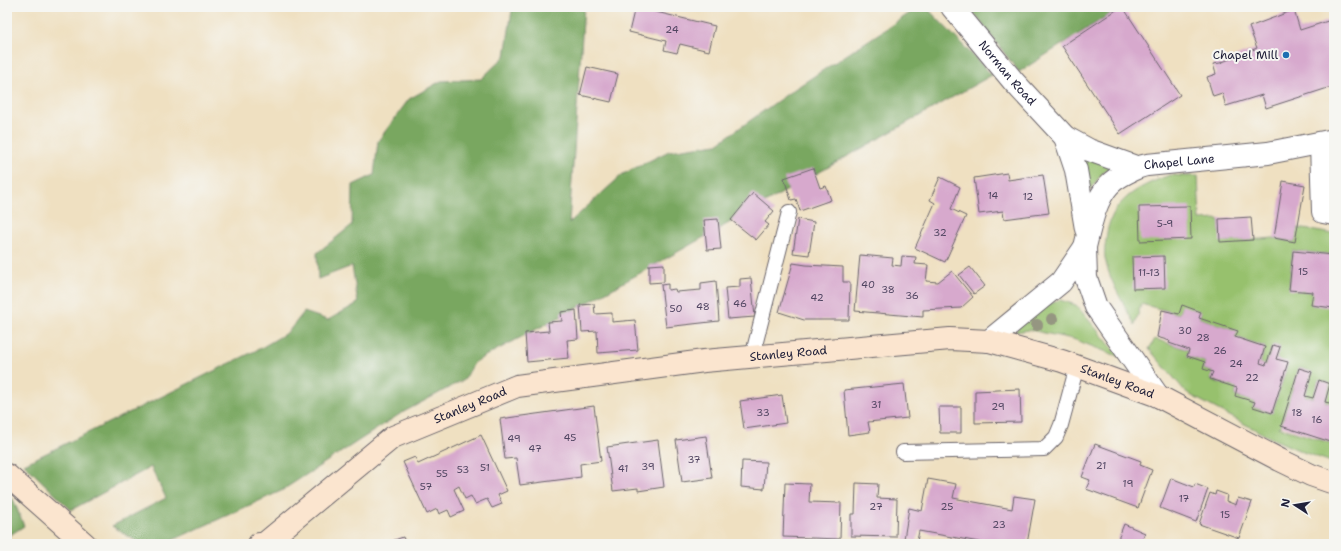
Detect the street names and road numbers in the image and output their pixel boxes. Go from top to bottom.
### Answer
street label: Norman Road [975,37,1040,109]
street label: Chapel Lane [1143,150,1216,173]
street label: Stanley Road [749,342,828,365]
street label: Stanley Road [1078,360,1157,402]
street label: Stanley Road [431,383,509,427]

